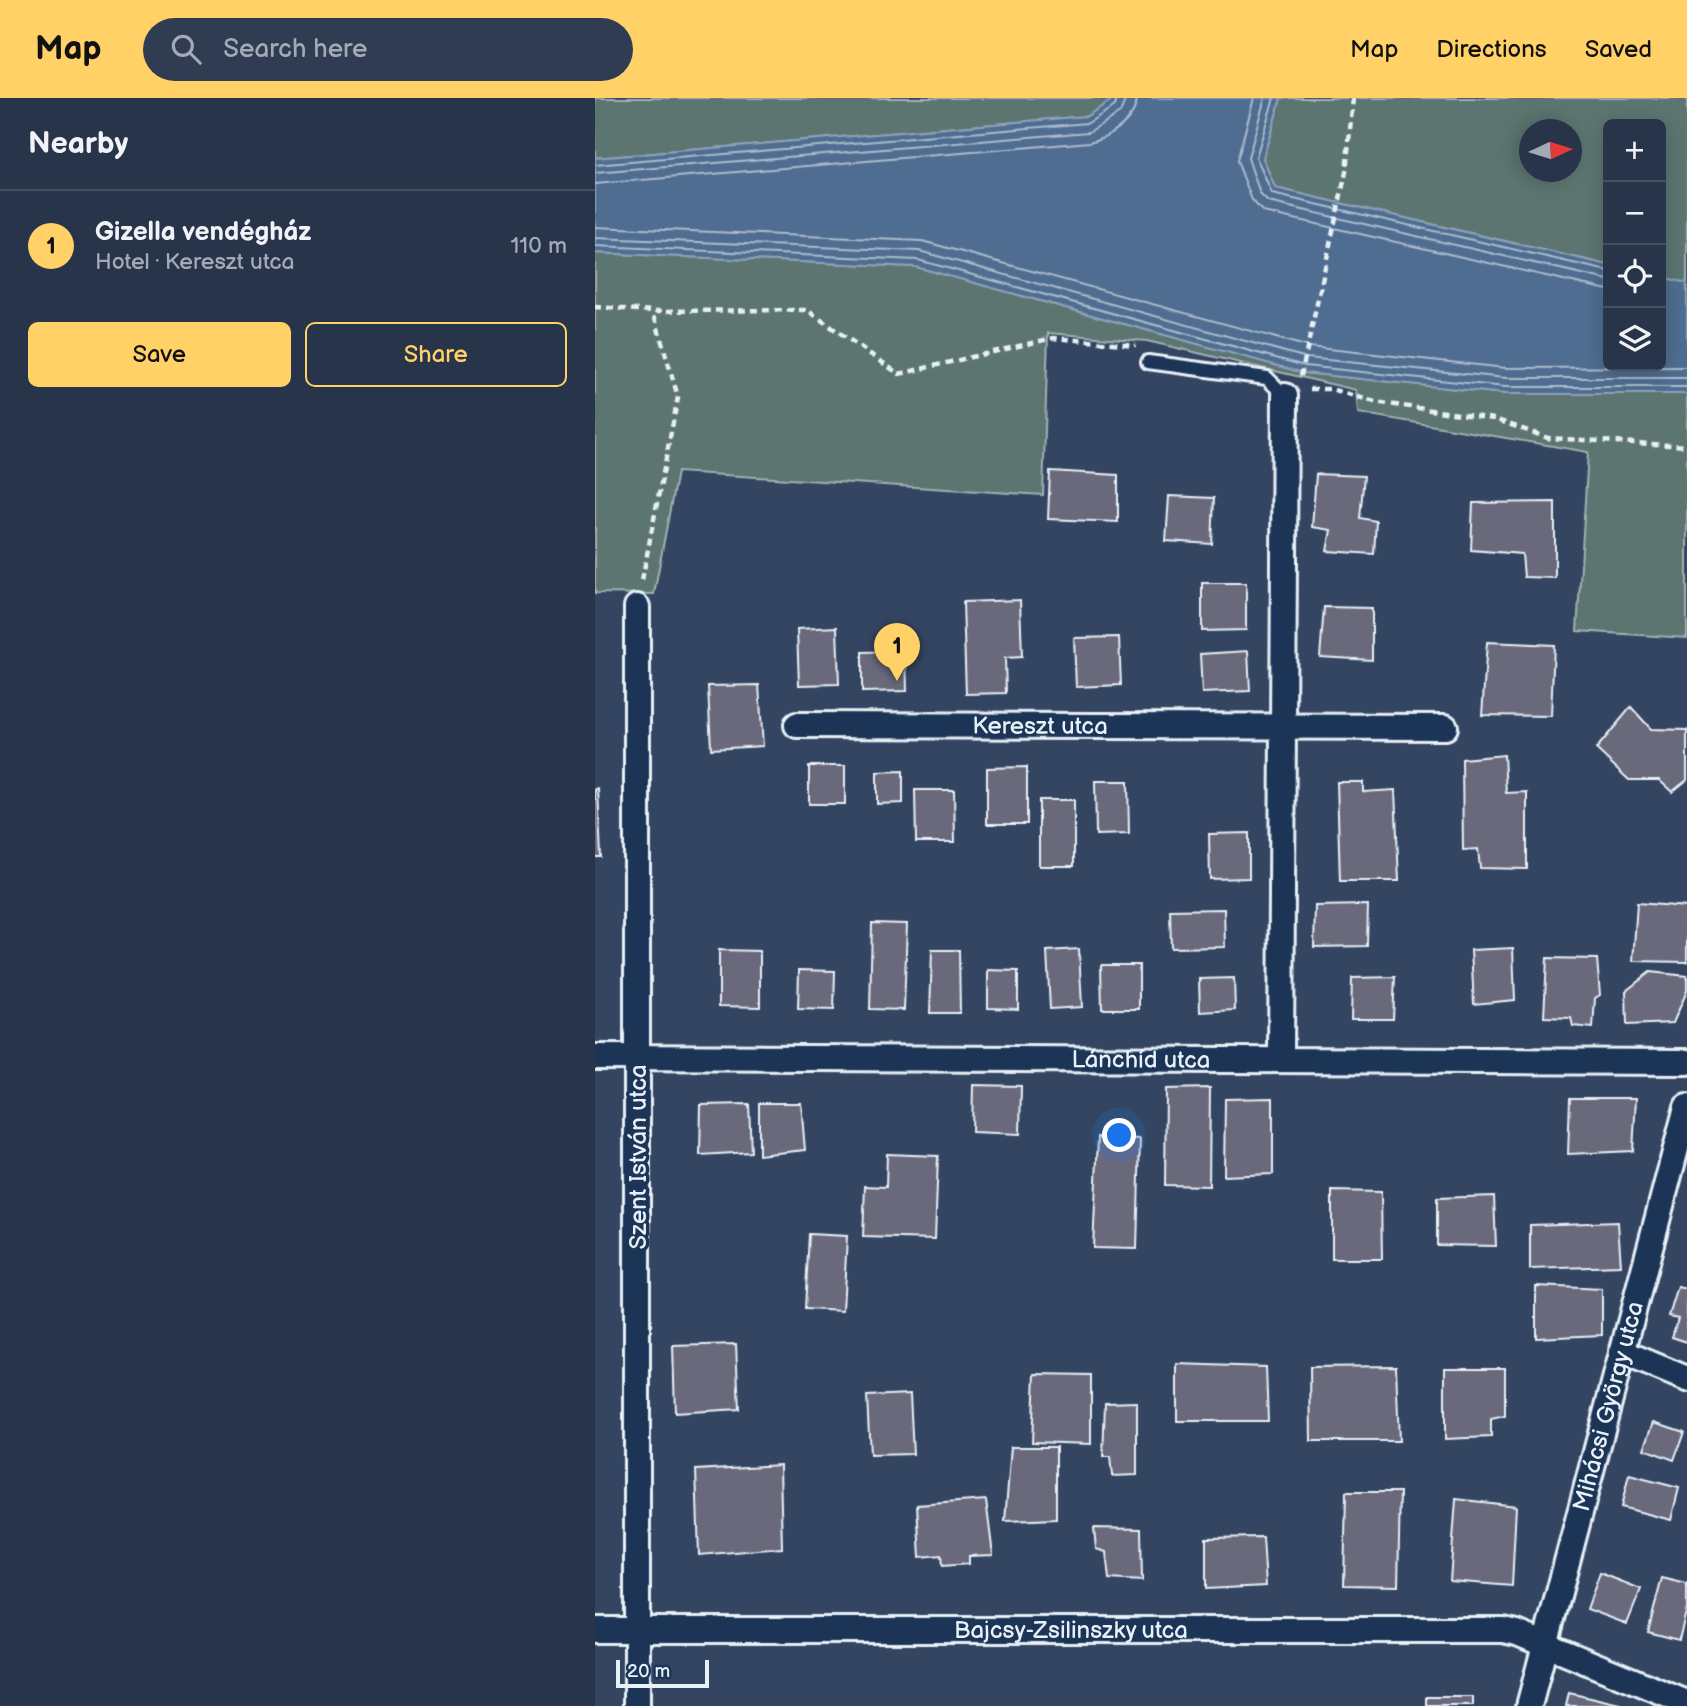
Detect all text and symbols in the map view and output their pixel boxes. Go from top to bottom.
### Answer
search box [143,18,633,81]
text: Map [35,29,101,69]
icon: search [167,30,205,68]
text: Search here [223,34,367,65]
text: Map [1350,35,1398,64]
text: Directions [1436,35,1547,64]
text: Saved [1585,35,1652,64]
north arrow [1519,119,1582,182]
map controls [1603,119,1666,371]
button: + [1603,119,1666,182]
text: Nearby [28,126,128,162]
button: − [1603,182,1666,245]
text: Gizella vendégház [95,217,311,248]
text: 1 [46,232,56,260]
text: 110 m [510,232,567,260]
button: locate [1603,245,1666,308]
text: Hotel · Kereszt utca [95,248,295,276]
button: layers [1603,308,1666,371]
button: Save [28,322,291,387]
button: Share [305,322,567,387]
pin: 1 [874,623,920,681]
street label: Kereszt utca [972,712,1108,741]
street label: Lánchíd utca [1072,1045,1210,1075]
street label: Szent István utca [624,1064,653,1250]
your location [1102,1118,1136,1152]
street label: Mihácsi György utca [1567,1298,1650,1514]
street label: Bajcsy-Zsilinszky utca [954,1616,1188,1645]
scale bar [616,1657,709,1689]
text: 20 m [627,1660,670,1683]

